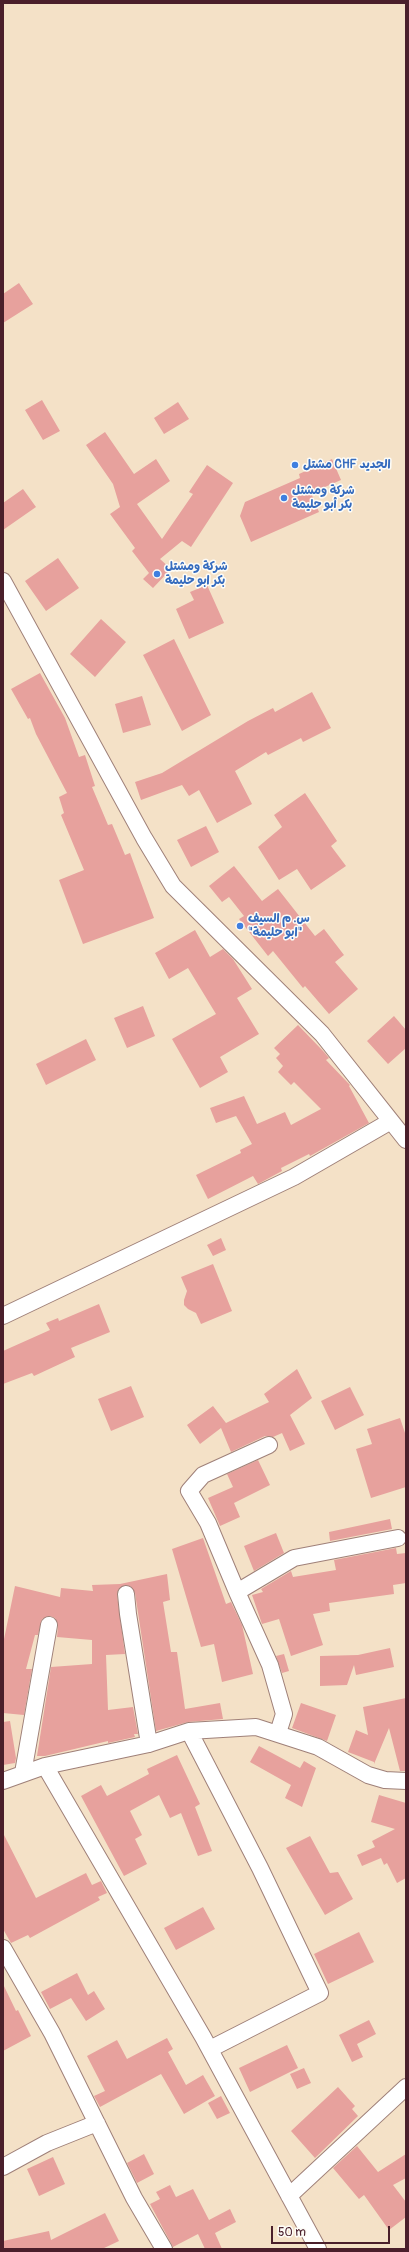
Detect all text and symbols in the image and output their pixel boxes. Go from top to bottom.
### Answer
place label: مشتل CHF الجديد [303,458,390,472]
marker: مشتل CHF الجديد [290,460,300,470]
place label: شركة ومشتل بكر أبو حليمة [292,484,355,512]
marker: شركة ومشتل بكر أبو حليمة [279,493,289,503]
place label: شركة ومشتل بكر ابو حليمة [165,560,228,588]
marker: شركة ومشتل بكر ابو حليمة [152,569,162,579]
place label: س. م السيف "ابو حليمة" [248,912,310,940]
marker: س. م السيف "ابو حليمة" [235,921,245,931]
scale bar [273,2218,392,2244]
text: 50 m [278,2225,306,2240]

